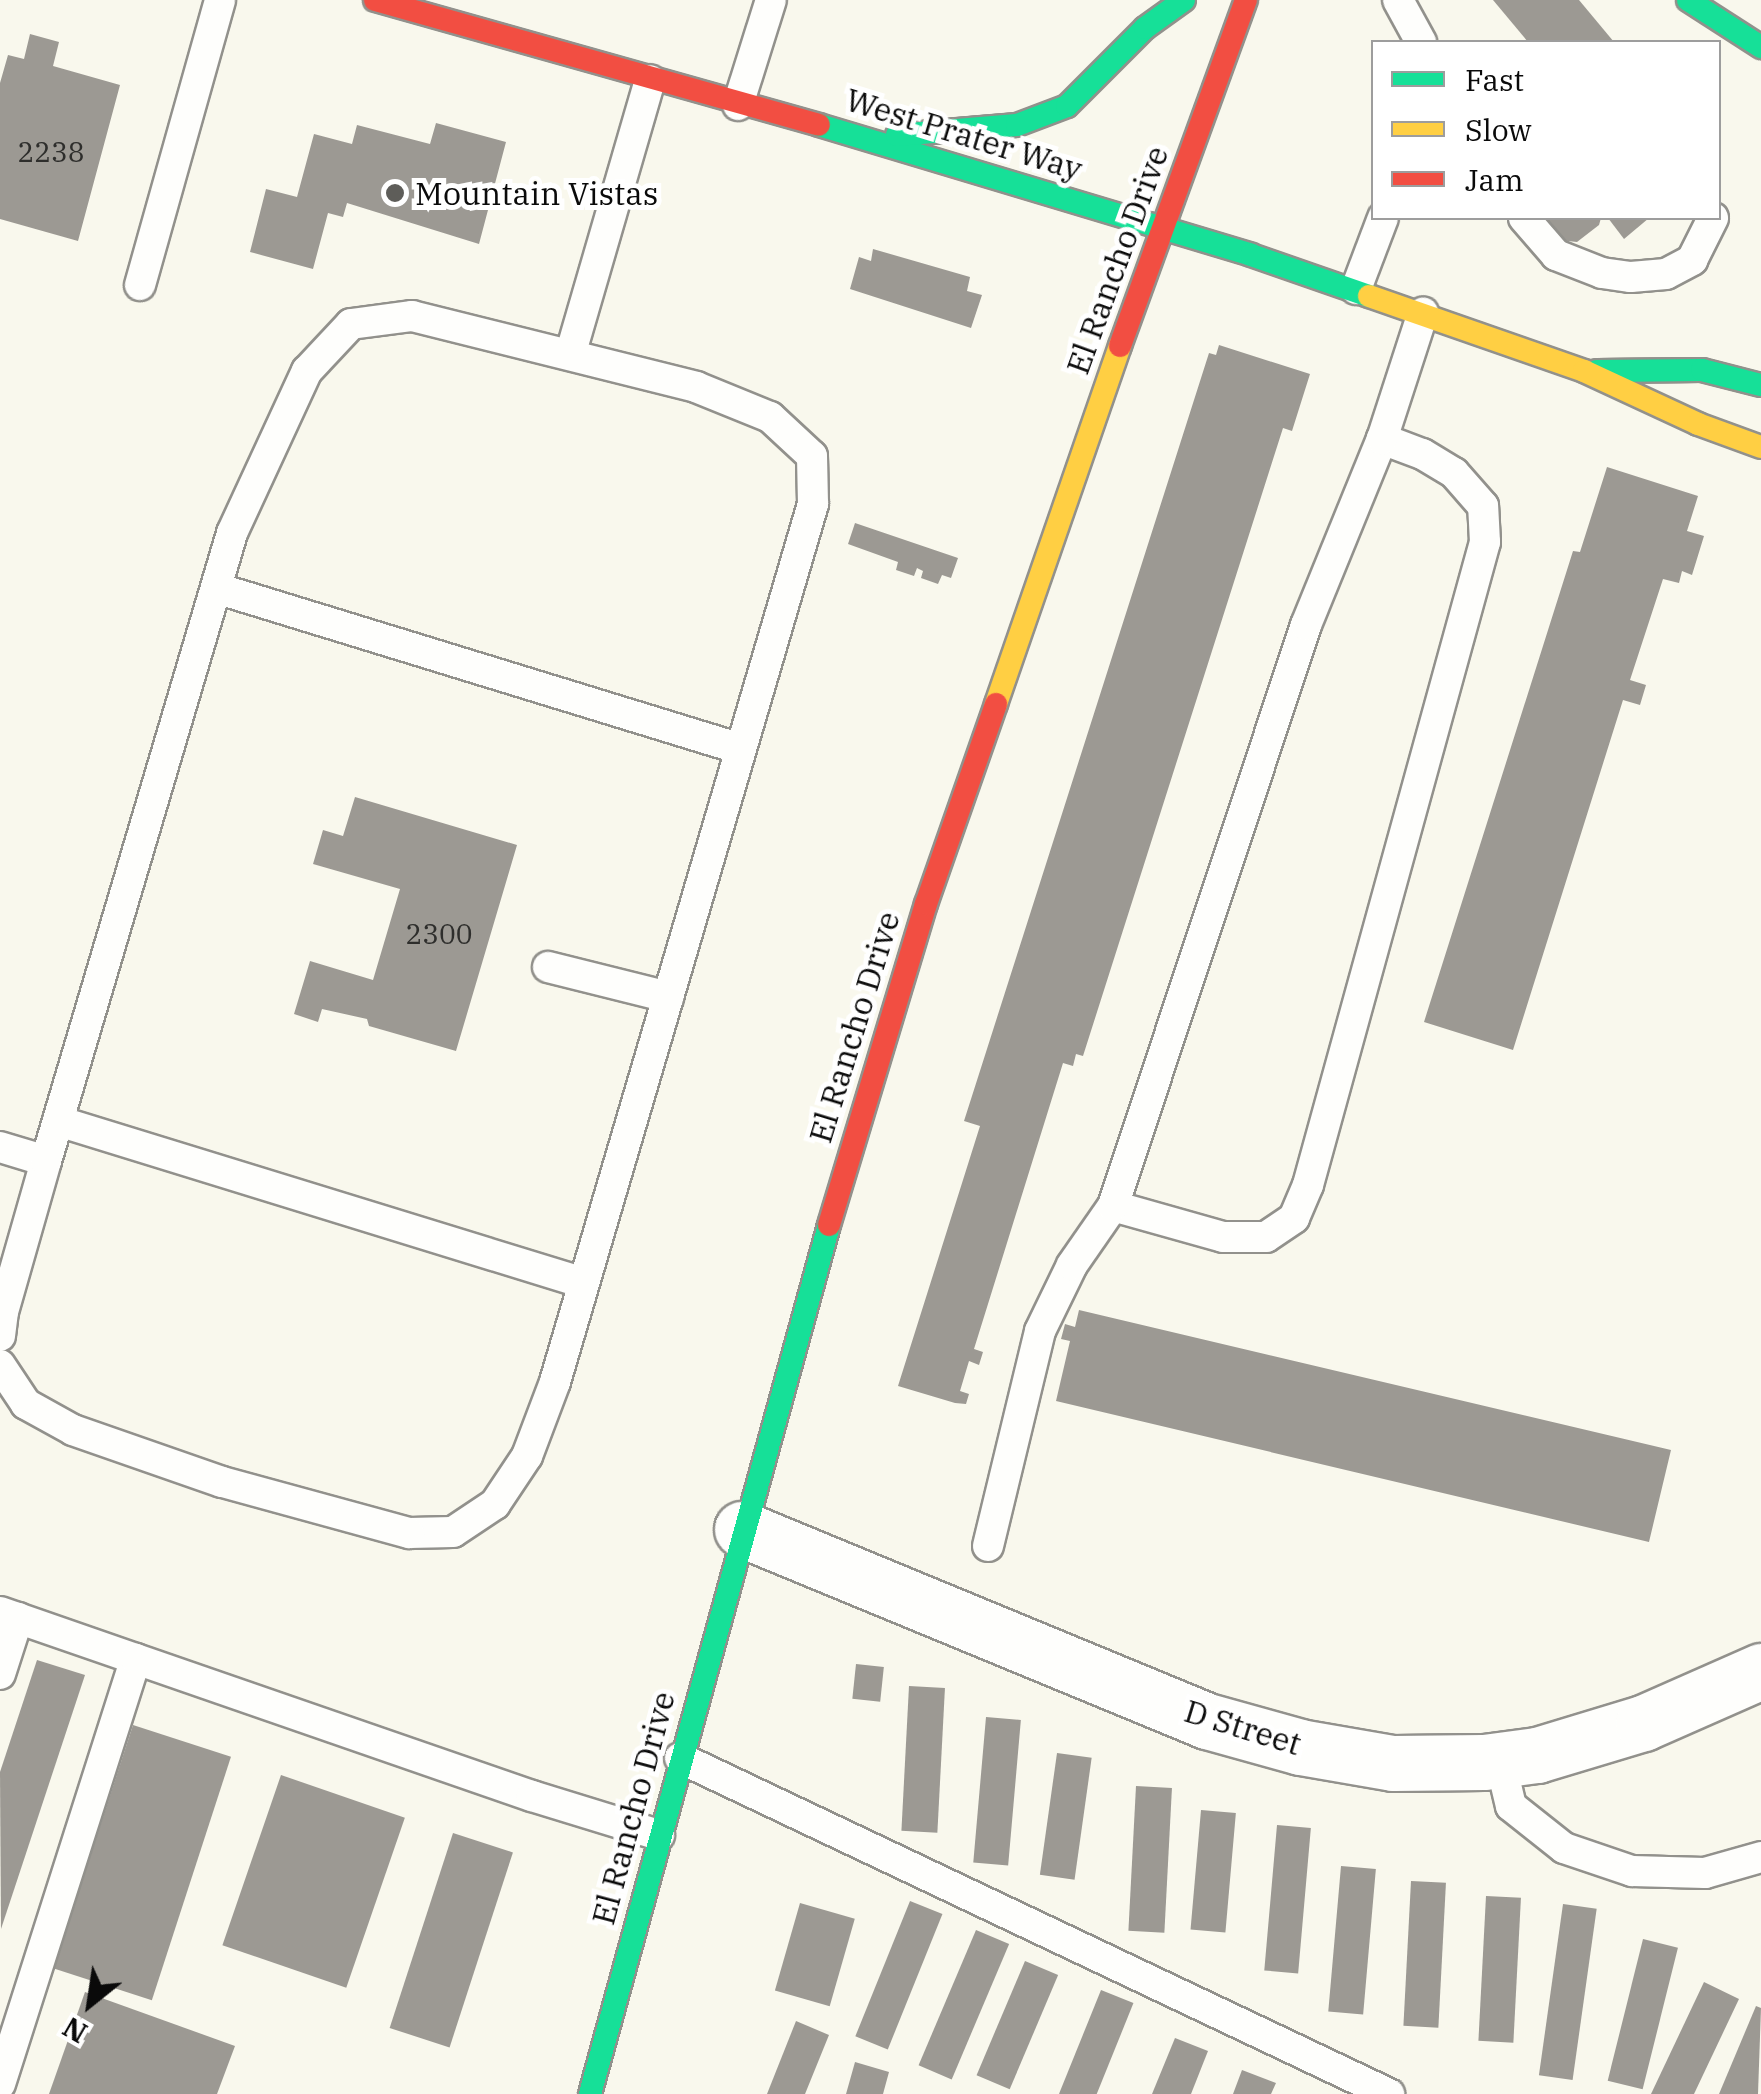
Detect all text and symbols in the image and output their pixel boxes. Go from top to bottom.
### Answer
legend [1371,40,1721,220]
text: Fast [1465,60,1524,99]
street label: West Prater Way [841,80,1087,188]
text: Slow [1465,110,1532,149]
house number: 2238 [17,135,85,169]
street label: El Rancho Drive [1058,141,1176,379]
text: Jam [1465,160,1524,199]
place label: Mountain Vistas [415,174,658,212]
marker: Mountain Vistas [384,182,406,204]
street label: El Rancho Drive [801,907,907,1147]
house number: 2300 [405,917,473,951]
street label: El Rancho Drive [583,1687,683,1929]
street label: D Street [1180,1691,1306,1763]
north arrow [40,1954,140,2054]
text: N [56,2009,94,2052]

